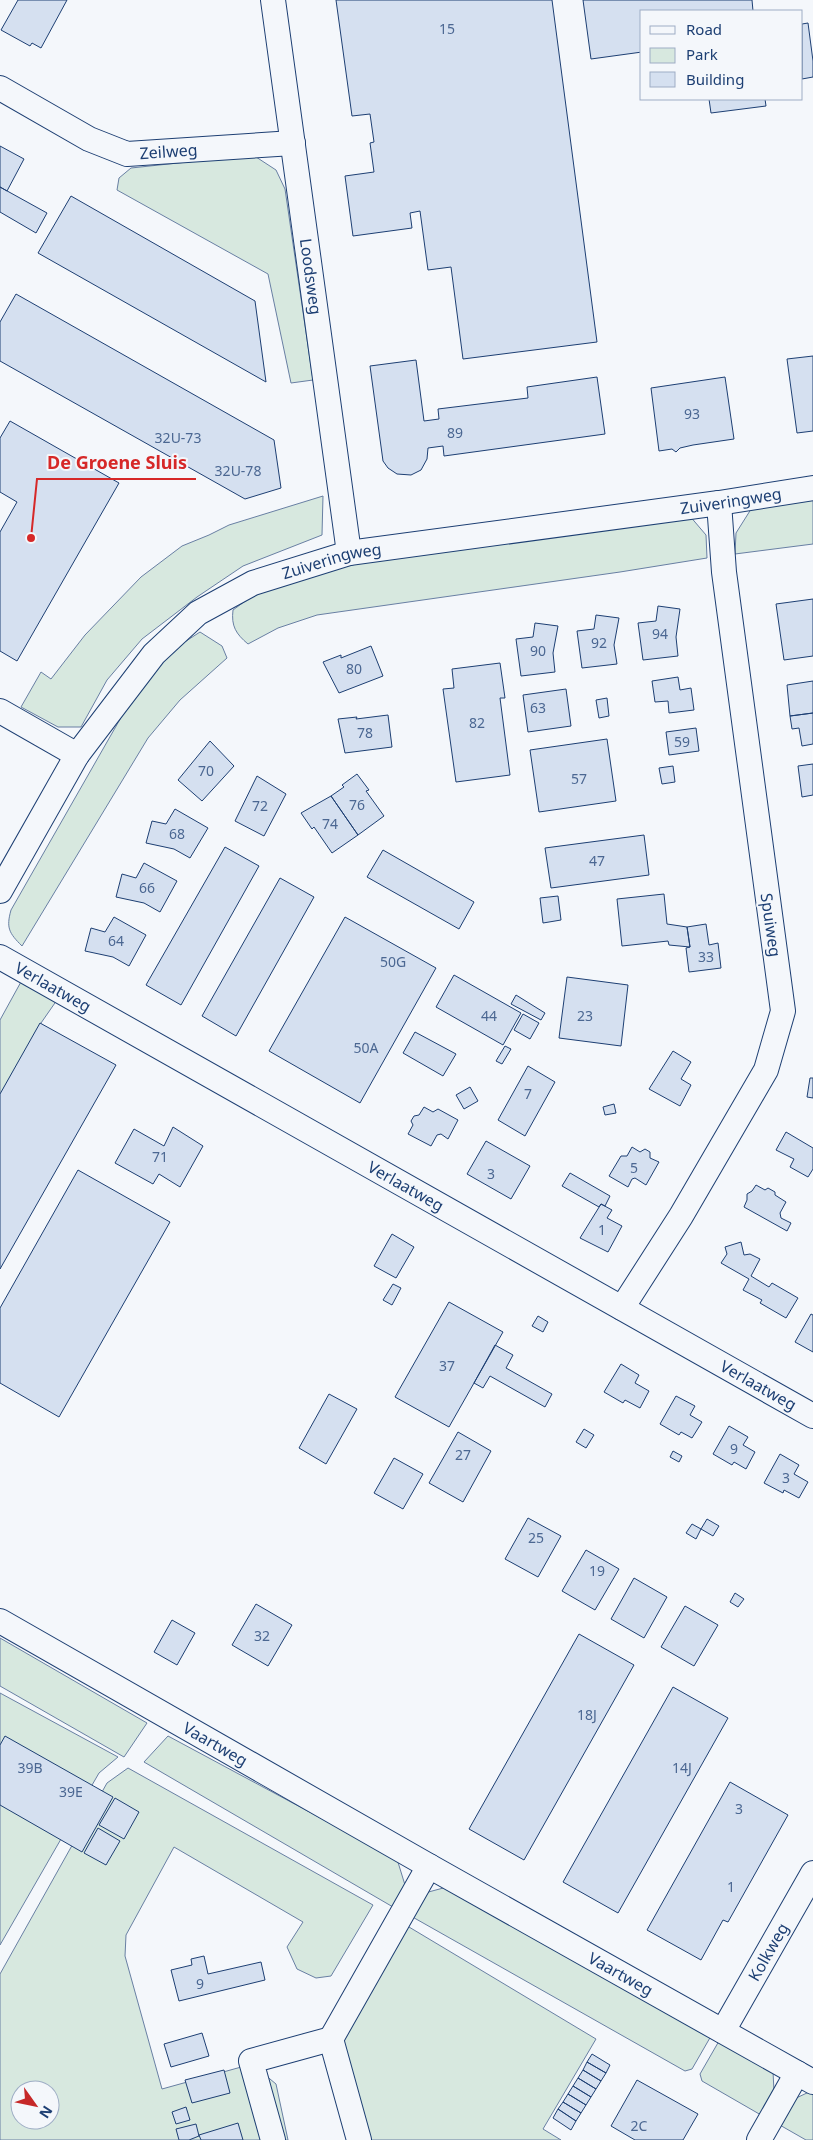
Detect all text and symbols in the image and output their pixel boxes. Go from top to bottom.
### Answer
legend [640,10,803,100]
house number: 15 [439,19,455,38]
text: Road [686,19,722,39]
text: Park [686,44,718,64]
text: Building [686,69,744,89]
street label: Zeilweg [139,138,198,164]
street label: Loodsweg [295,237,327,316]
house number: 93 [684,404,700,423]
house number: 89 [447,423,463,442]
house number: 32U-73 [155,428,201,447]
callout: De Groene Sluis [37,446,196,479]
text: De Groene Sluis [47,450,187,474]
house number: 32U-78 [215,461,261,480]
street label: Zuiveringweg [679,482,783,519]
street label: Zuiveringweg [279,538,383,584]
house number: 94 [652,624,668,643]
house number: 92 [591,633,607,652]
house number: 90 [530,641,546,660]
house number: 80 [346,659,362,678]
house number: 63 [530,698,546,717]
house number: 82 [469,713,485,732]
house number: 78 [357,723,373,742]
house number: 59 [674,732,690,751]
house number: 70 [198,761,214,780]
house number: 57 [571,769,587,788]
house number: 76 [349,795,365,814]
house number: 72 [252,796,268,815]
house number: 74 [322,814,338,833]
house number: 68 [169,824,185,843]
house number: 47 [589,851,605,870]
house number: 66 [139,878,155,897]
street label: Spuiweg [756,892,786,958]
house number: 64 [108,931,124,950]
house number: 33 [698,947,714,966]
house number: 50G [380,952,406,971]
street label: Verlaatweg [11,957,95,1017]
house number: 44 [481,1006,497,1025]
house number: 23 [577,1006,593,1025]
house number: 50A [354,1038,379,1057]
house number: 7 [524,1084,532,1103]
house number: 71 [152,1147,168,1166]
street label: Verlaatweg [364,1156,448,1216]
house number: 5 [630,1158,638,1177]
house number: 3 [487,1164,495,1183]
house number: 1 [598,1220,606,1239]
street label: Verlaatweg [716,1355,801,1416]
house number: 37 [439,1356,455,1375]
house number: 9 [730,1439,738,1458]
house number: 27 [455,1445,471,1464]
house number: 3 [782,1468,790,1487]
house number: 25 [528,1528,544,1547]
house number: 19 [589,1561,605,1580]
house number: 32 [254,1626,270,1645]
house number: 18J [577,1705,597,1724]
street label: Vaartweg [179,1717,252,1771]
house number: 39B [17,1758,43,1777]
house number: 14J [672,1758,692,1777]
house number: 39E [59,1782,83,1801]
house number: 3 [735,1799,743,1818]
house number: 1 [727,1877,735,1896]
street label: Kolkweg [743,1919,793,1985]
street label: Vaartweg [584,1947,657,2001]
house number: 9 [196,1974,204,1993]
north arrow [10,2080,60,2130]
text: N [35,2102,57,2122]
house number: 2C [631,2116,648,2135]

